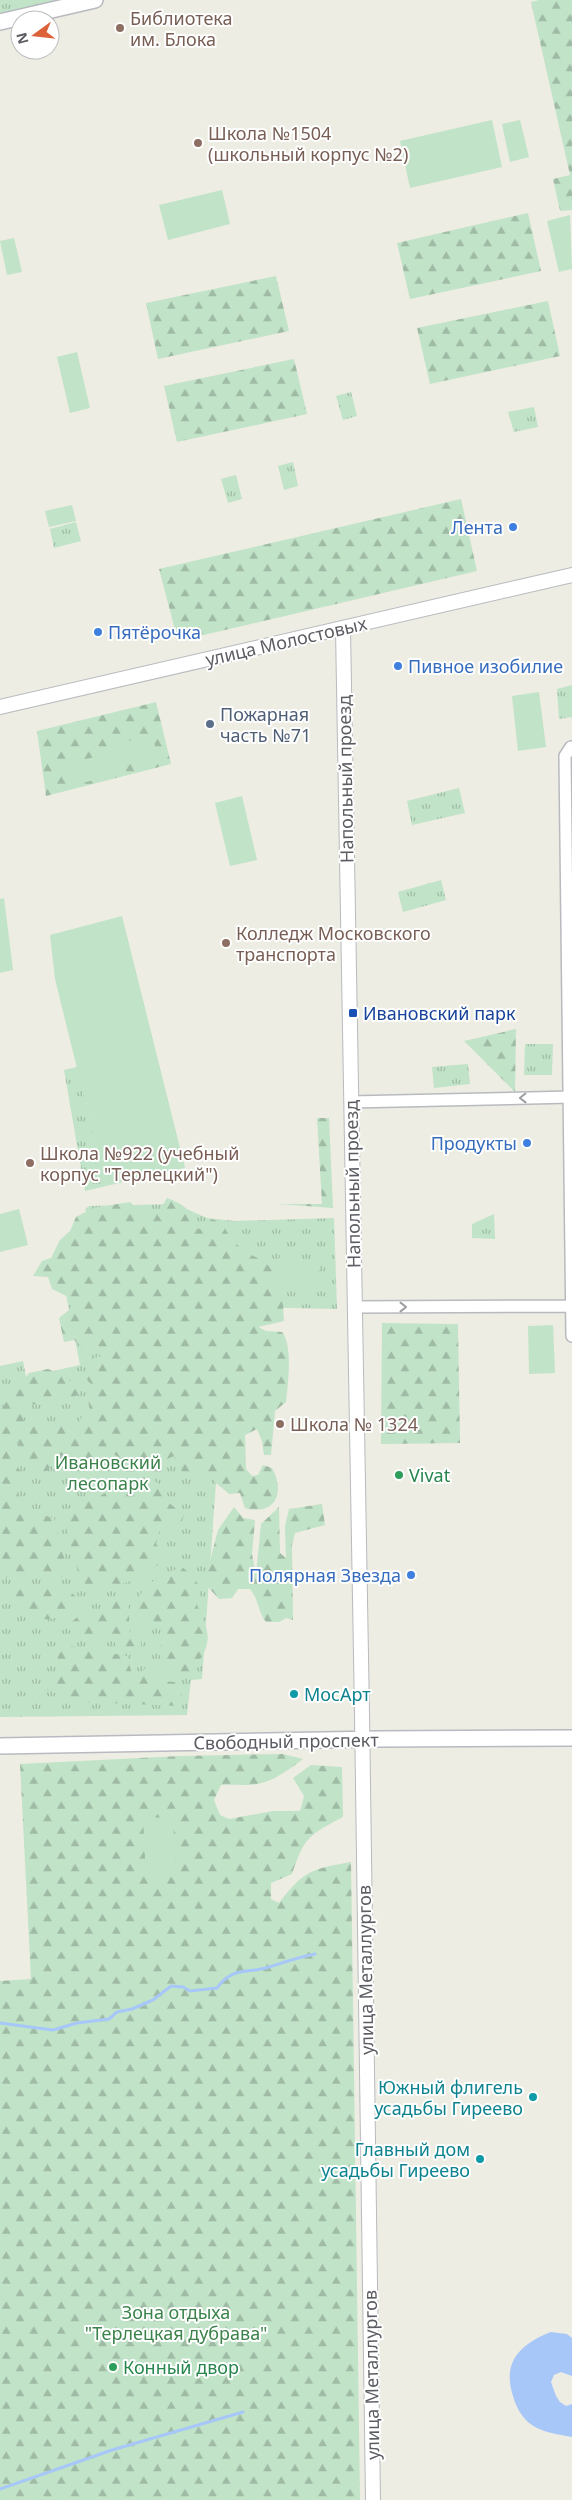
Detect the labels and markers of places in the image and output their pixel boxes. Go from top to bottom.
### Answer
place label: Библиотека им. Блока [130,6,233,51]
marker: Библиотека им. Блока [114,22,126,34]
place label: Школа №1504 (школьный корпус №2) [208,121,408,166]
marker: Школа №1504 (школьный корпус №2) [192,137,204,149]
place label: Лента [451,515,503,539]
marker: Лента [507,521,519,533]
place label: Пятёрочка [108,620,201,644]
marker: Пятёрочка [92,626,104,638]
place label: Пивное изобилие [408,654,563,678]
marker: Пивное изобилие [392,660,404,672]
place label: Пожарная часть №71 [220,702,311,747]
marker: Пожарная часть №71 [204,718,216,730]
place label: Колледж Московского транспорта [236,921,431,966]
marker: Колледж Московского транспорта [220,937,232,949]
place label: Ивановский парк [363,1001,516,1025]
marker: Ивановский парк [347,1007,359,1019]
place label: Продукты [431,1131,517,1155]
marker: Продукты [521,1137,533,1149]
place label: Школа №922 (учебный корпус "Терлецкий") [40,1141,239,1186]
marker: Школа №922 (учебный корпус "Терлецкий") [24,1157,36,1169]
place label: Школа № 1324 [290,1412,418,1436]
marker: Школа № 1324 [274,1418,286,1430]
place label: Vivat [409,1463,451,1487]
marker: Vivat [393,1469,405,1481]
place label: Полярная Звезда [249,1563,401,1587]
marker: Полярная Звезда [405,1569,417,1581]
place label: МосАрт [304,1682,371,1706]
marker: МосАрт [288,1688,300,1700]
place label: Южный флигель усадьбы Гиреево [374,2075,523,2120]
marker: Южный флигель усадьбы Гиреево [527,2091,539,2103]
place label: Главный дом усадьбы Гиреево [321,2137,470,2182]
marker: Главный дом усадьбы Гиреево [474,2153,486,2165]
place label: Конный двор [123,2355,239,2379]
marker: Конный двор [107,2361,119,2373]

